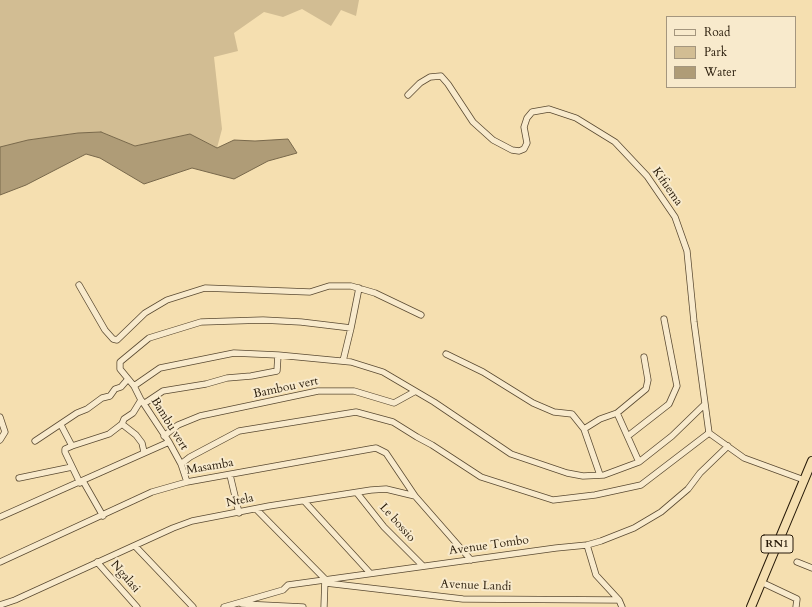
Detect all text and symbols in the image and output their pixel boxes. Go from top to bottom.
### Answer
legend [666,16,796,88]
text: Road [704,24,730,40]
text: Park [704,44,727,60]
text: Water [704,64,736,80]
street label: Kifuema [649,165,685,209]
street label: Bambou vert [252,374,320,402]
street label: Bambu vert [147,395,191,453]
street label: Masamba [185,456,235,478]
street label: Ntela [225,491,255,511]
street label: Le bossio [376,501,418,545]
street label: Avenue Tombo [448,533,530,559]
road number: RN1 [761,535,793,553]
street label: Ngalasi [107,558,143,596]
street label: Avenue Landi [440,578,512,594]

